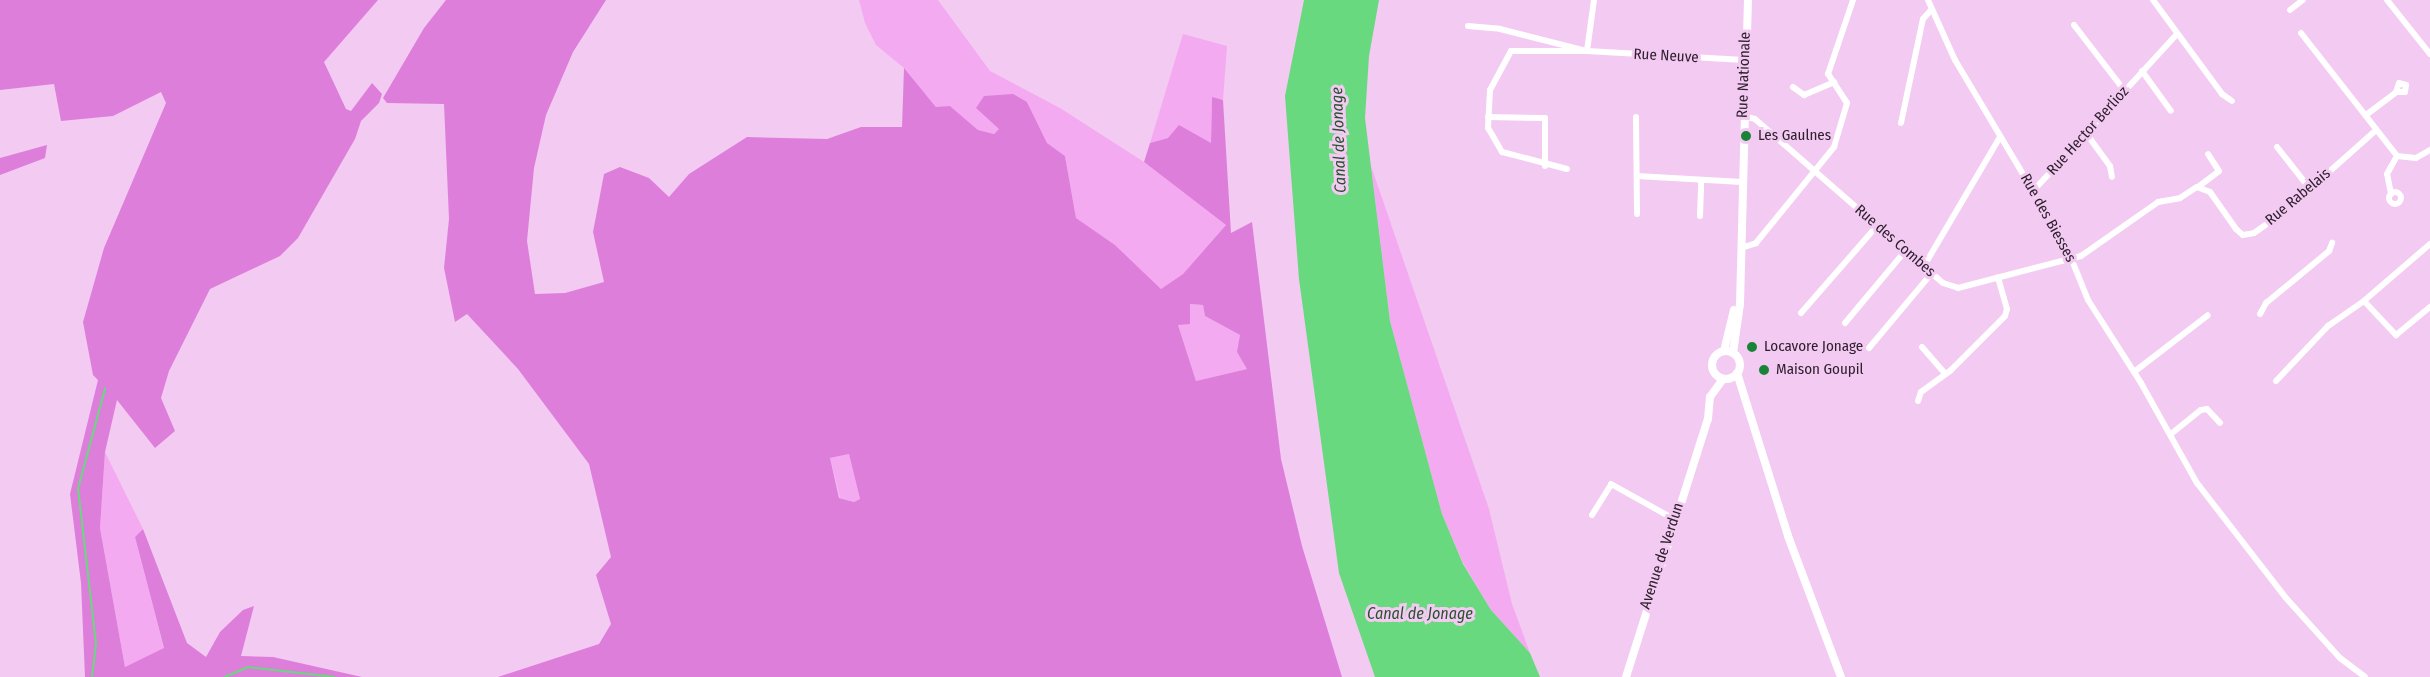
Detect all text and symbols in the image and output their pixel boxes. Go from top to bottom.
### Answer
street label: Rue Nationale [1733,32,1755,118]
street label: Rue Neuve [1633,45,1699,67]
street label: Rue Hector Berlioz [2043,83,2133,179]
water label: Canal de Jonage [1328,87,1350,193]
place label: Les Gaulnes [1758,127,1831,145]
marker: Les Gaulnes [1739,129,1753,143]
street label: Rue Rabelais [2262,165,2334,229]
street label: Rue des Biesses [2016,171,2080,265]
street label: Rue des Combes [1851,201,1939,281]
place label: Locavore Jonage [1764,338,1863,356]
marker: Locavore Jonage [1745,340,1759,354]
place label: Maison Goupil [1776,361,1864,379]
marker: Maison Goupil [1757,363,1771,377]
street label: Avenue de Verdun [1636,501,1688,611]
water label: Canal de Jonage [1367,604,1473,624]

